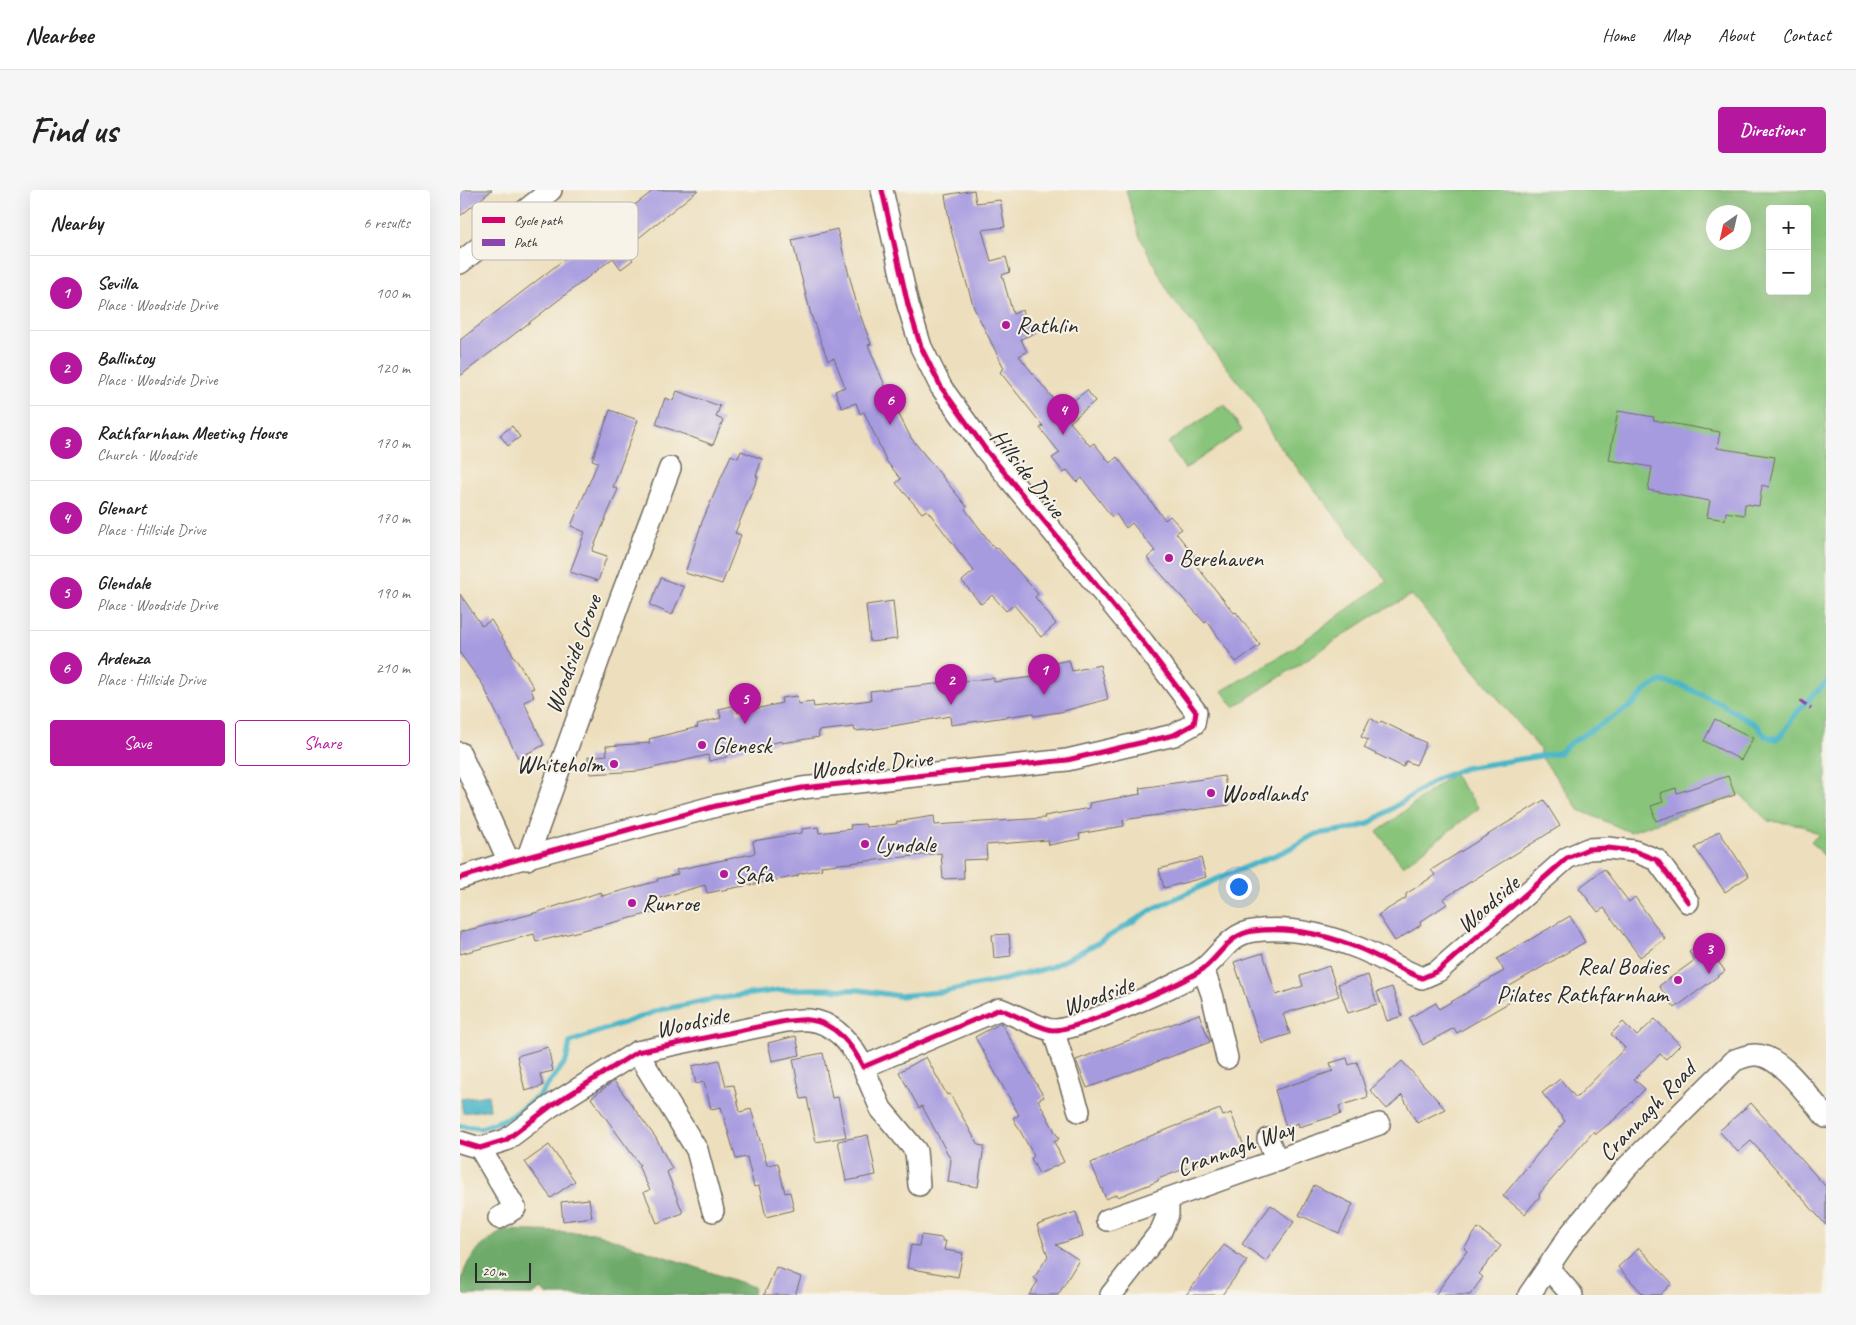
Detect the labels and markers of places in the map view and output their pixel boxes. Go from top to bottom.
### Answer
place label: Rathlin [1016,310,1079,340]
marker: Rathlin [1000,319,1012,331]
pin: 6 [874,384,906,425]
pin: 4 [1047,394,1079,435]
place label: Berehaven [1179,543,1264,573]
marker: Berehaven [1163,552,1175,564]
pin: 1 [1028,654,1060,695]
pin: 2 [935,664,967,705]
pin: 5 [729,683,761,724]
place label: Glenesk [712,730,774,760]
marker: Glenesk [696,739,708,751]
place label: Whiteholm [517,749,605,779]
marker: Whiteholm [608,758,620,770]
place label: Woodlands [1221,778,1309,808]
marker: Woodlands [1205,787,1217,799]
place label: Lyndale [875,829,938,859]
marker: Lyndale [859,838,871,850]
place label: Safa [734,859,774,889]
marker: Safa [718,868,730,880]
place label: Runroe [642,888,701,918]
marker: Runroe [626,897,638,909]
pin: 3 [1693,933,1725,974]
place label: Real Bodies Pilates Rathfarnham [1497,951,1671,1009]
marker: Real Bodies Pilates Rathfarnham [1672,974,1684,986]

